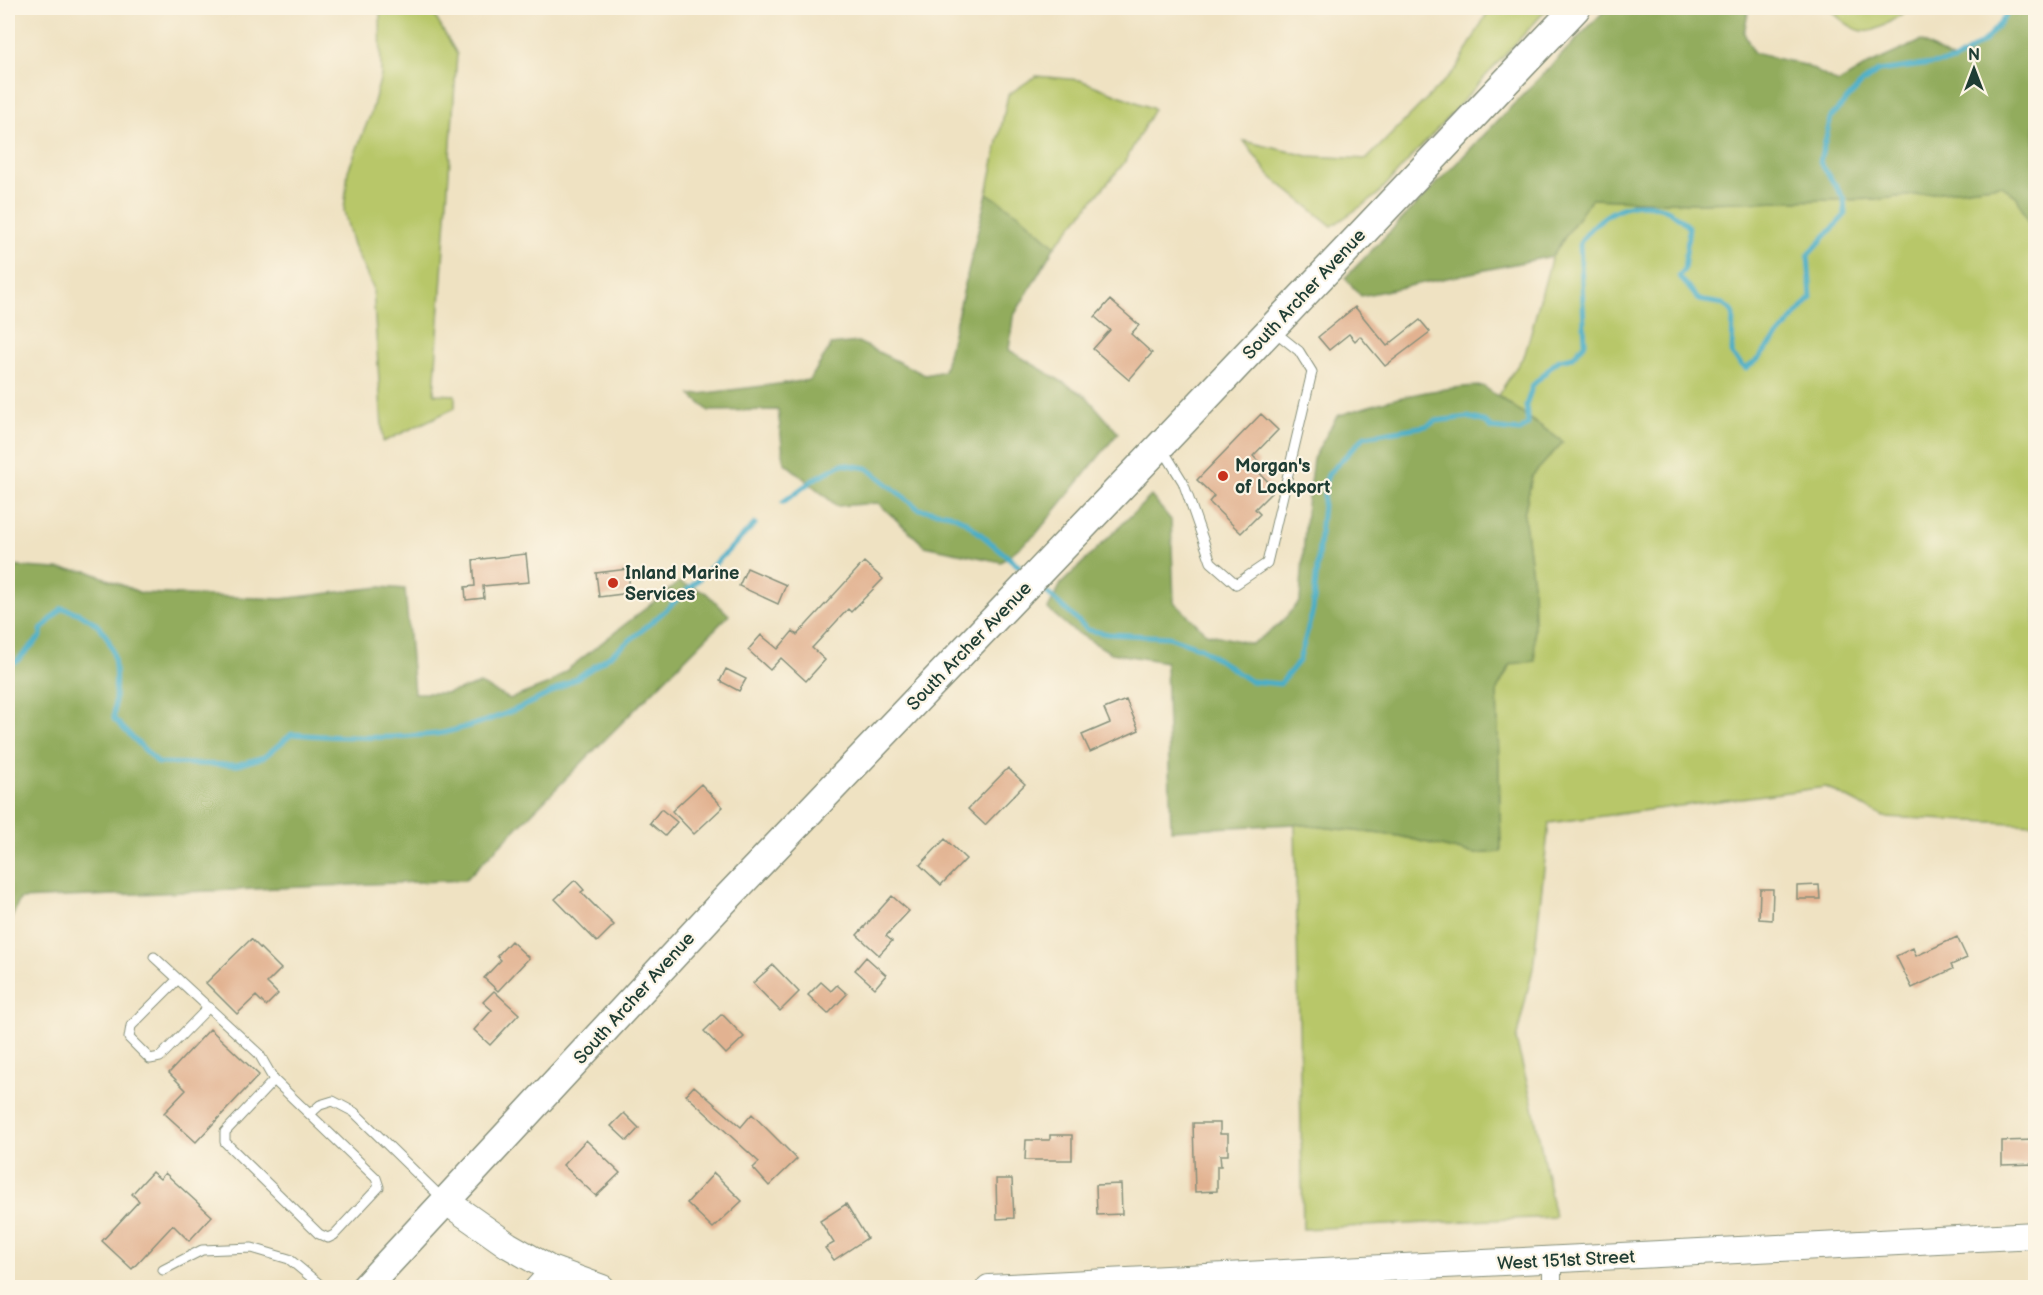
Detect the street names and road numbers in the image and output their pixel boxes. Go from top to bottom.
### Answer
street label: South Archer Avenue [1239,225,1370,364]
street label: South Archer Avenue [903,578,1036,715]
street label: South Archer Avenue [570,928,699,1069]
street label: West 151st Street [1497,1246,1636,1275]

